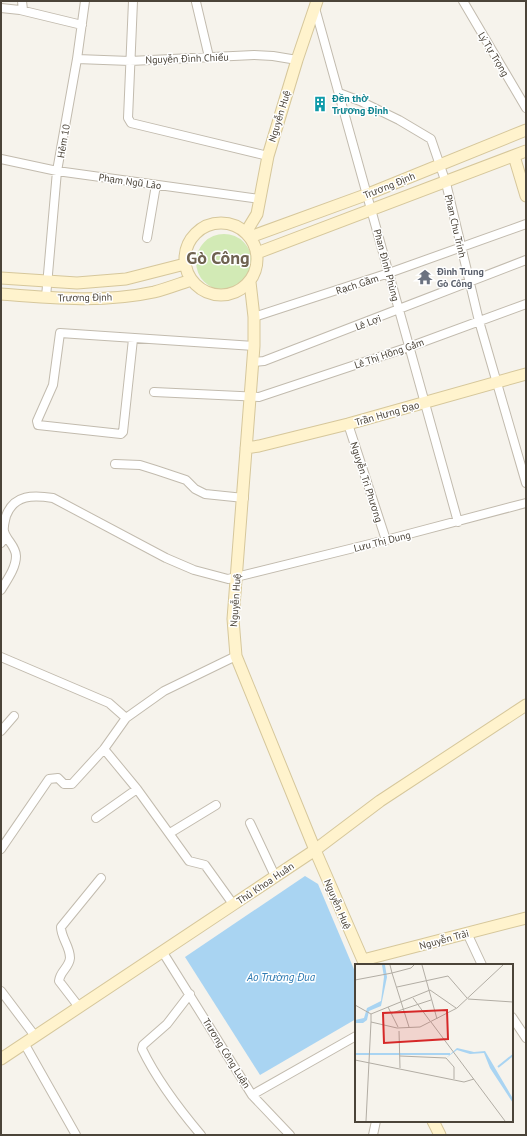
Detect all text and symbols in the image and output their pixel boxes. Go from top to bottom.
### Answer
street label: Lý Tự Trọng [475,30,512,79]
street label: Nguyễn Đình Chiểu [145,51,229,66]
street label: Nguyễn Huệ [265,88,294,144]
place label: Đền thờ Trương Định [331,92,388,117]
building icon: Đền thờ Trương Định [311,95,329,113]
street label: Hẻm 10 [54,123,73,159]
street label: Trương Định [362,169,417,202]
street label: Phạm Ngũ Lão [98,171,162,192]
street label: Phan Chu Trinh [442,193,469,259]
street label: Phan Đình Phùng [371,228,402,303]
district label: Gò Công [186,246,250,269]
place label: Đình Trung Gò Công [436,265,484,290]
temple icon: Đình Trung Gò Công [416,268,434,286]
street label: Rạch Gầm [334,272,380,297]
street label: Trương Định [58,291,112,304]
street label: Lê Lợi [353,312,383,333]
street label: Lê Thị Hồng Gấm [353,335,426,371]
street label: Trần Hưng Đạo [354,398,421,429]
street label: Nguyễn Tri Phương [347,440,386,524]
street label: Lưu Thị Dung [352,528,412,555]
street label: Nguyễn Huệ [227,572,244,627]
street label: Thủ Khoa Huân [234,859,296,907]
street label: Nguyễn Huệ [321,877,354,932]
street label: Nguyễn Trãi [418,927,470,952]
inset map [355,964,513,1122]
water label: Ao Trường Đua [246,970,316,984]
street label: Trương Công Luận [200,1016,253,1091]

